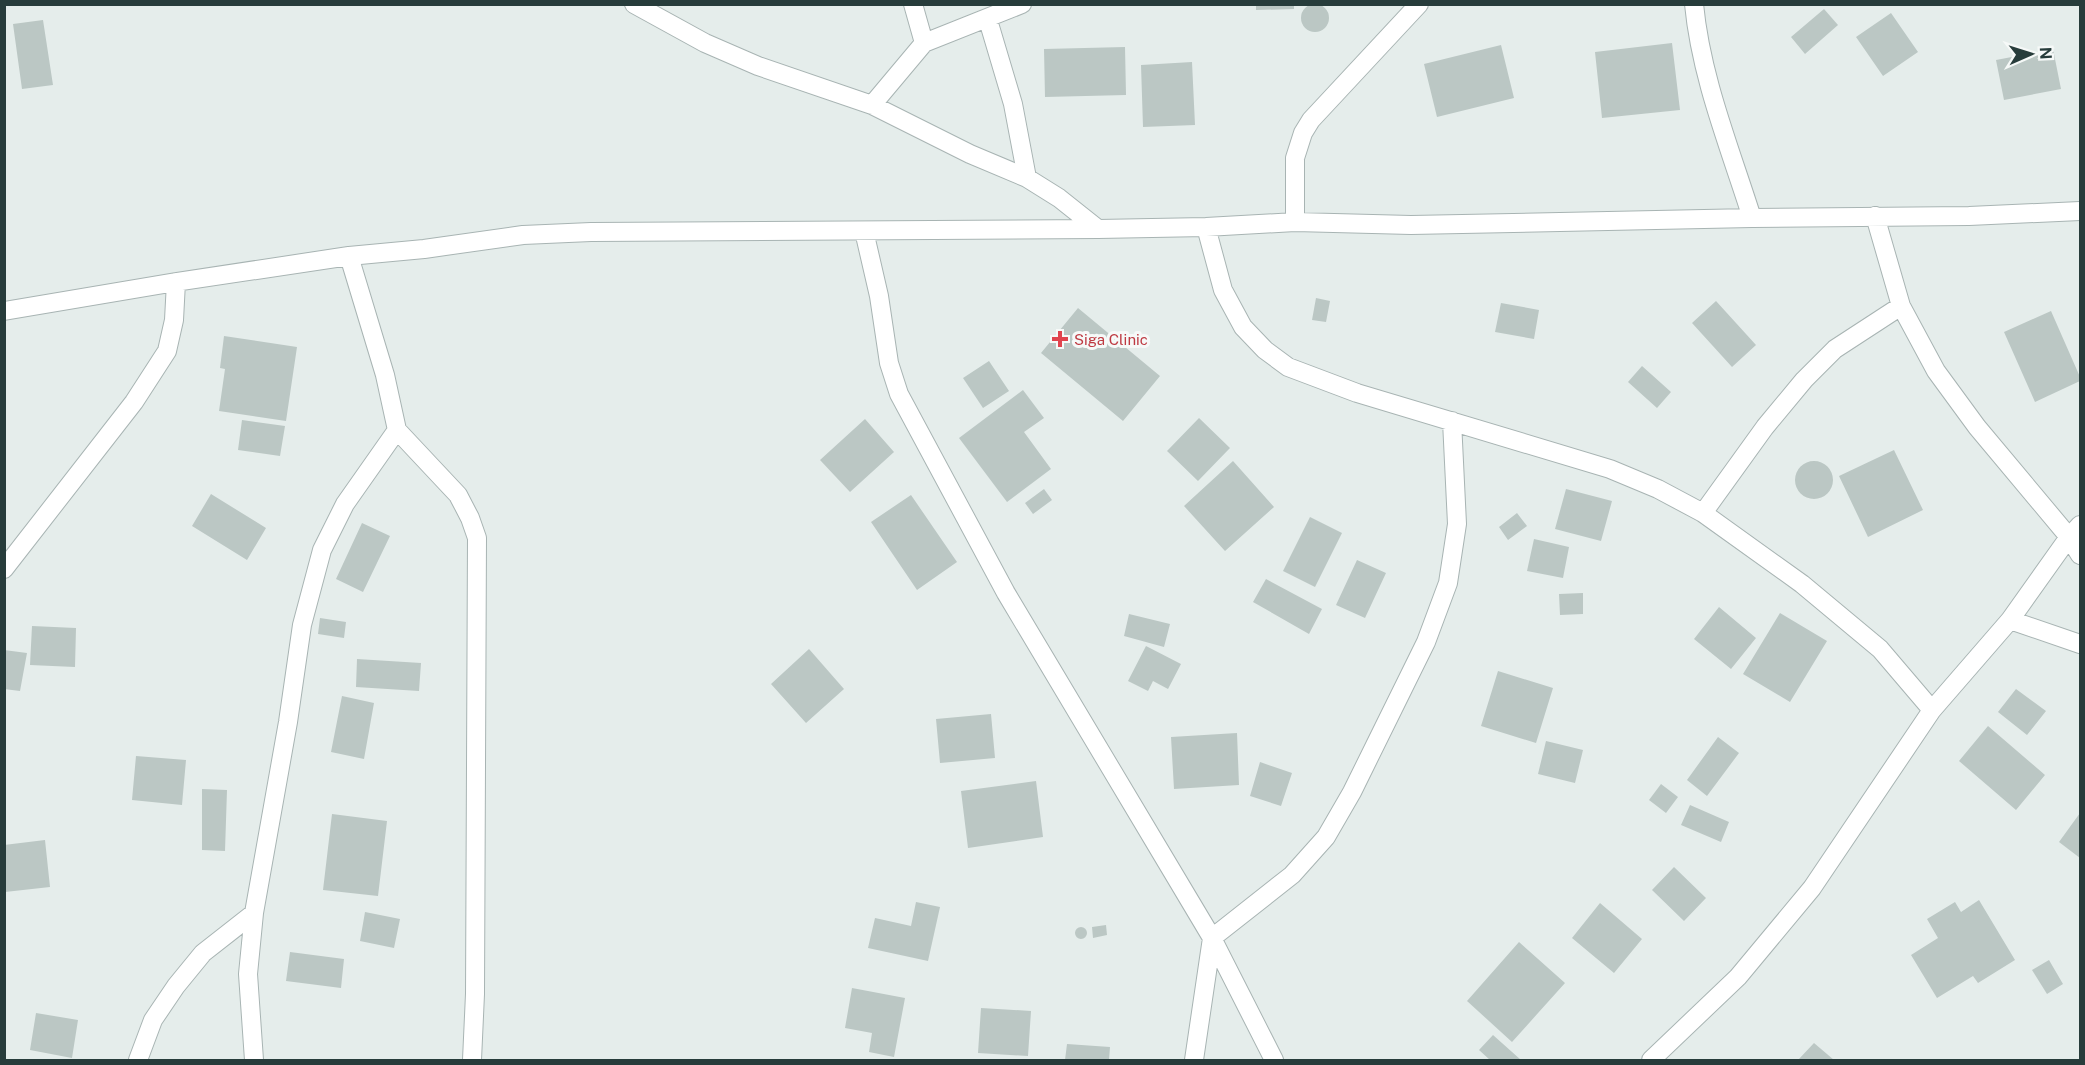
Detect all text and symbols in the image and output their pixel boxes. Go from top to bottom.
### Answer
north arrow [2001,24,2061,84]
text: N [2036,46,2055,60]
marker: Siga Clinic [1051,330,1069,348]
place label: Siga Clinic [1074,331,1148,348]

